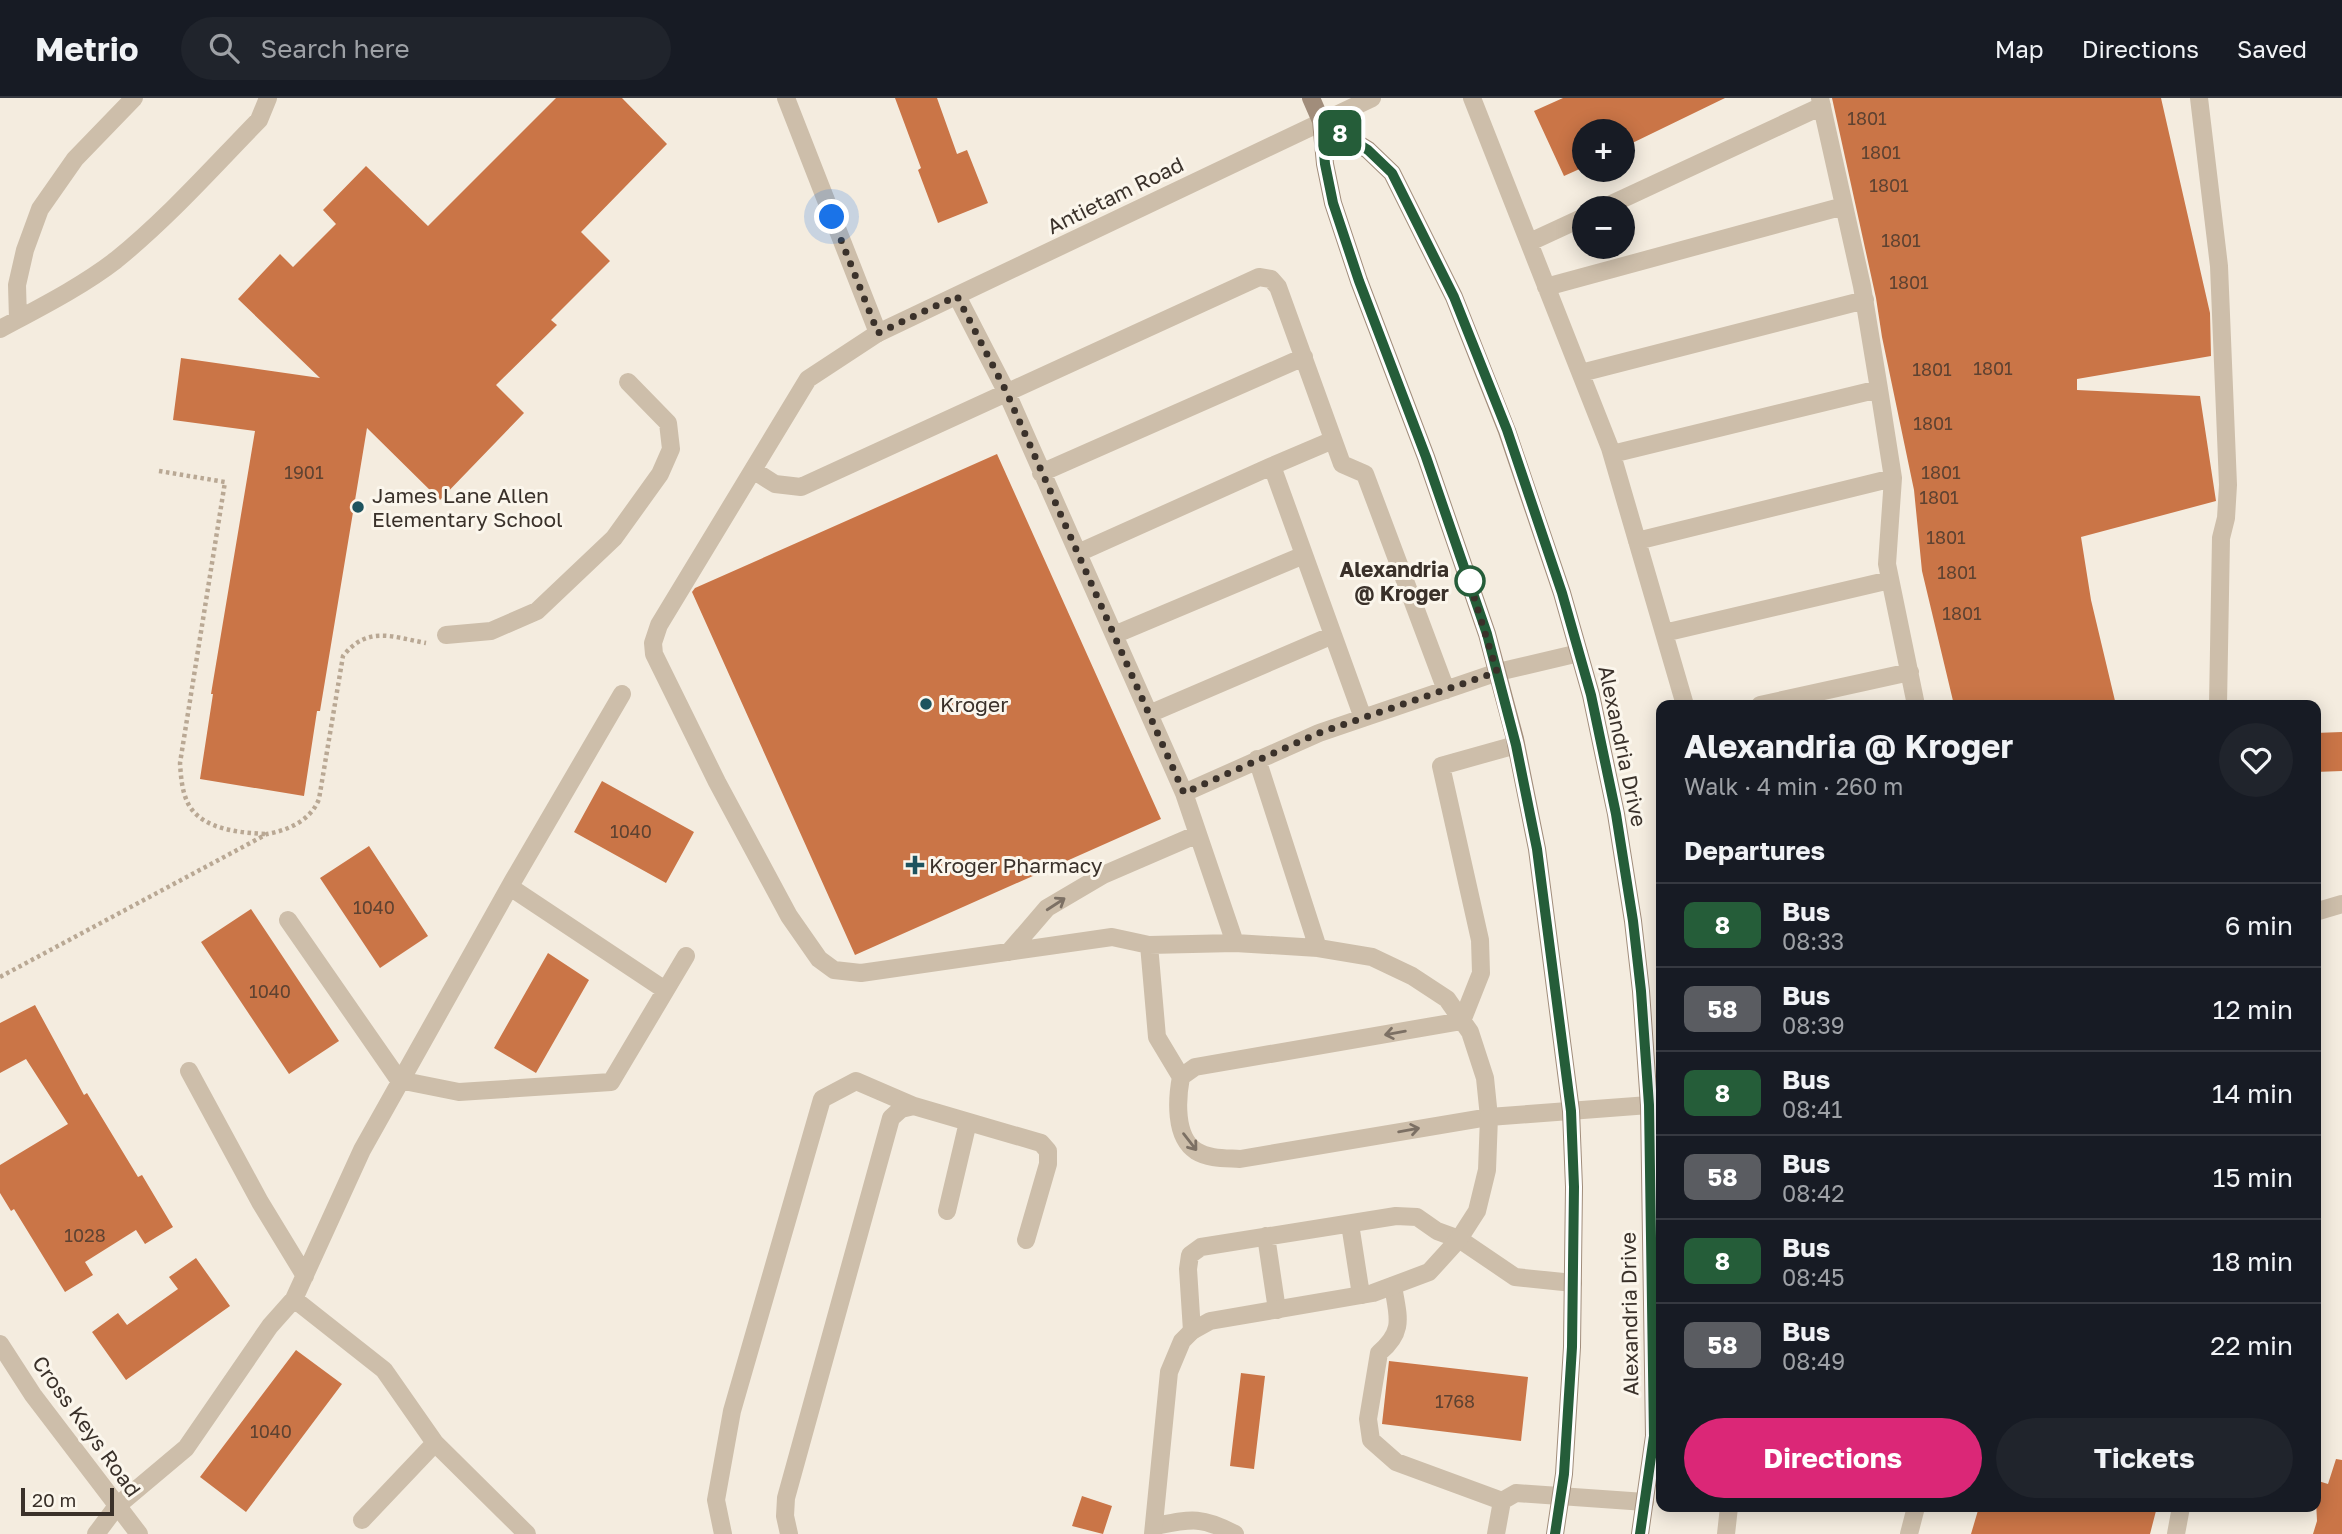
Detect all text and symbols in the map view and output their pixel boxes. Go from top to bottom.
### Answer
search box [181,17,671,80]
text: Metrio [35,29,139,68]
icon: search [205,29,243,67]
text: Search here [261,33,410,64]
text: Map [1995,34,2044,63]
text: Directions [2082,34,2199,63]
text: Saved [2237,34,2307,63]
house number: 1801 [1847,107,1887,129]
line badge: 8 [1317,110,1363,156]
text: 8 [1332,118,1348,147]
map controls [1572,119,1635,259]
button: + [1572,119,1635,182]
house number: 1801 [1861,141,1901,163]
street label: Antietam Road [1043,151,1187,239]
house number: 1801 [1869,174,1909,196]
button: − [1572,196,1635,259]
your location [814,199,849,234]
house number: 1801 [1881,229,1921,251]
house number: 1801 [1889,271,1929,293]
house number: 1801 [1973,357,2013,379]
house number: 1801 [1912,358,1952,380]
house number: 1801 [1913,412,1953,434]
house number: 1901 [284,461,324,483]
house number: 1801 [1921,461,1961,483]
place label: James Lane Allen Elementary School [372,482,563,532]
house number: 1801 [1919,486,1959,508]
marker: James Lane Allen Elementary School [350,499,366,515]
house number: 1801 [1926,526,1966,548]
place label: Alexandria @ Kroger [1340,556,1449,606]
house number: 1801 [1937,561,1977,583]
marker: Alexandria @ Kroger [1455,566,1485,596]
house number: 1801 [1942,602,1982,624]
street label: Alexandria Drive [1593,663,1653,829]
place label: Kroger [940,691,1008,717]
marker: Kroger [918,696,934,712]
button: heart [2219,723,2293,797]
text: Alexandria @ Kroger [1684,726,2013,765]
text: Walk · 4 min · 260 m [1684,772,1903,800]
house number: 1040 [610,820,652,842]
text: Departures [1684,835,1825,866]
place label: Kroger Pharmacy [929,852,1103,878]
marker: Kroger Pharmacy [907,857,923,873]
house number: 1040 [353,896,395,918]
one-way arrow [1046,896,1065,911]
text: Bus [1782,896,1830,927]
text: 8 [1715,910,1730,939]
text: 6 min [2225,910,2293,941]
text: 08:33 [1782,927,1844,955]
house number: 1040 [249,980,291,1002]
text: Bus [1782,980,1830,1011]
text: 58 [1708,994,1738,1023]
text: 12 min [2213,994,2293,1025]
text: 08:39 [1782,1011,1845,1039]
one-way arrow [1384,1027,1407,1040]
text: Bus [1782,1064,1830,1095]
text: 8 [1715,1078,1730,1107]
text: 14 min [2212,1078,2293,1109]
text: 08:41 [1782,1095,1842,1123]
one-way arrow [1397,1123,1420,1136]
one-way arrow [1182,1132,1197,1150]
text: Bus [1782,1148,1830,1179]
text: 58 [1708,1162,1738,1191]
text: 15 min [2213,1162,2293,1193]
text: 08:42 [1782,1179,1845,1207]
house number: 1028 [64,1224,106,1246]
street label: Alexandria Drive [1615,1232,1643,1396]
text: Bus [1782,1232,1830,1263]
text: 8 [1715,1246,1730,1275]
text: 18 min [2212,1246,2293,1277]
text: 08:45 [1782,1263,1845,1291]
text: Bus [1782,1316,1830,1347]
text: 58 [1708,1330,1738,1359]
text: 22 min [2210,1330,2293,1361]
text: 08:49 [1782,1347,1845,1375]
street label: Cross Keys Road [27,1350,147,1502]
house number: 1768 [1435,1390,1475,1412]
button: Directions [1684,1418,1982,1498]
button: Tickets [1996,1418,2293,1498]
house number: 1040 [250,1420,292,1442]
scale bar [21,1485,114,1517]
text: 20 m [32,1488,76,1511]

